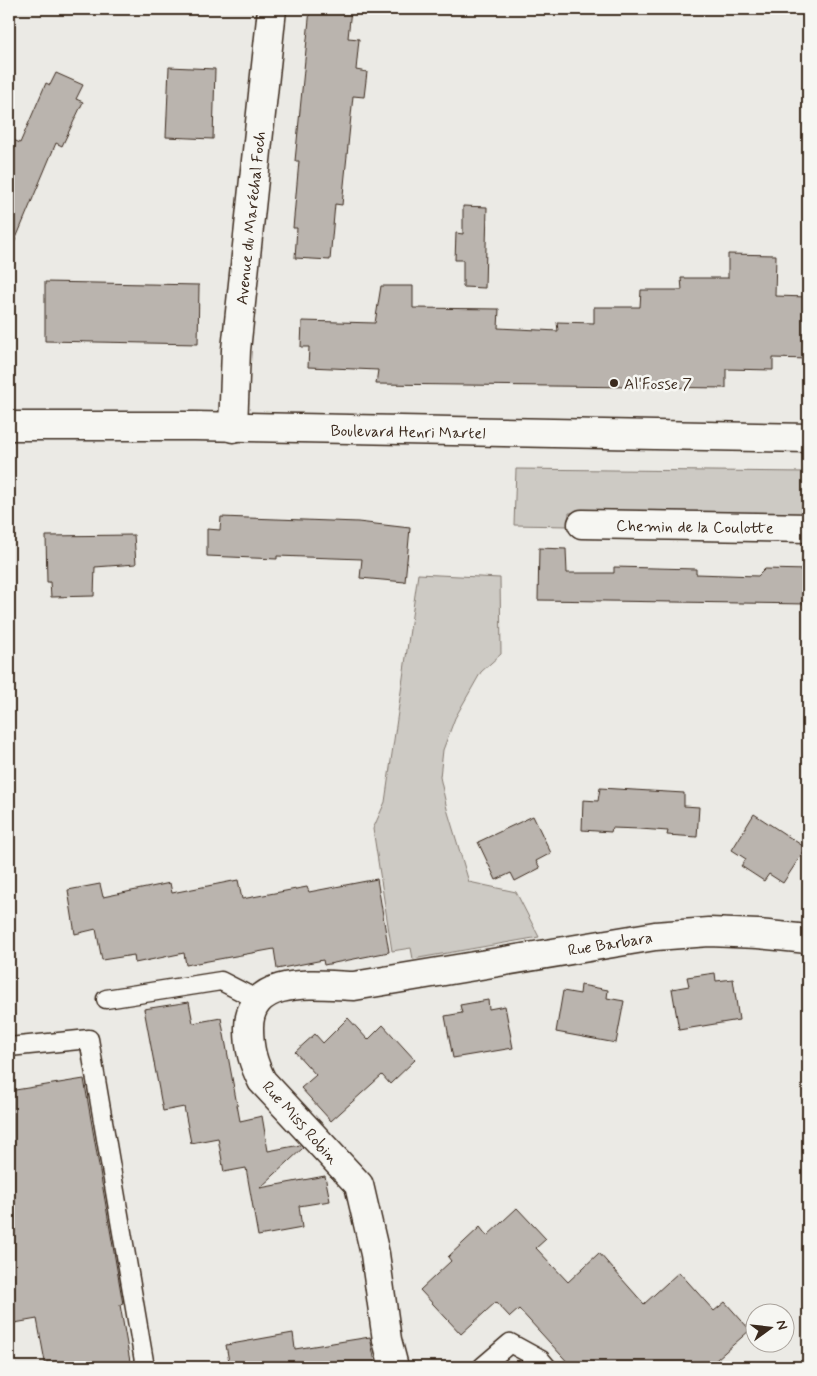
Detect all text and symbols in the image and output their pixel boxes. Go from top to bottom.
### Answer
street label: Avenue du Maréchal Foch [232,130,271,306]
place label: Al'Fosse 7 [624,374,692,395]
marker: Al'Fosse 7 [608,377,620,389]
street label: Boulevard Henri Martel [330,421,486,444]
street label: Chemin de la Coulotte [616,516,774,539]
street label: Rue Barbara [566,927,654,962]
street label: Rue Miss Robin [257,1077,343,1169]
north arrow [744,1304,794,1354]
text: N [772,1318,791,1332]

